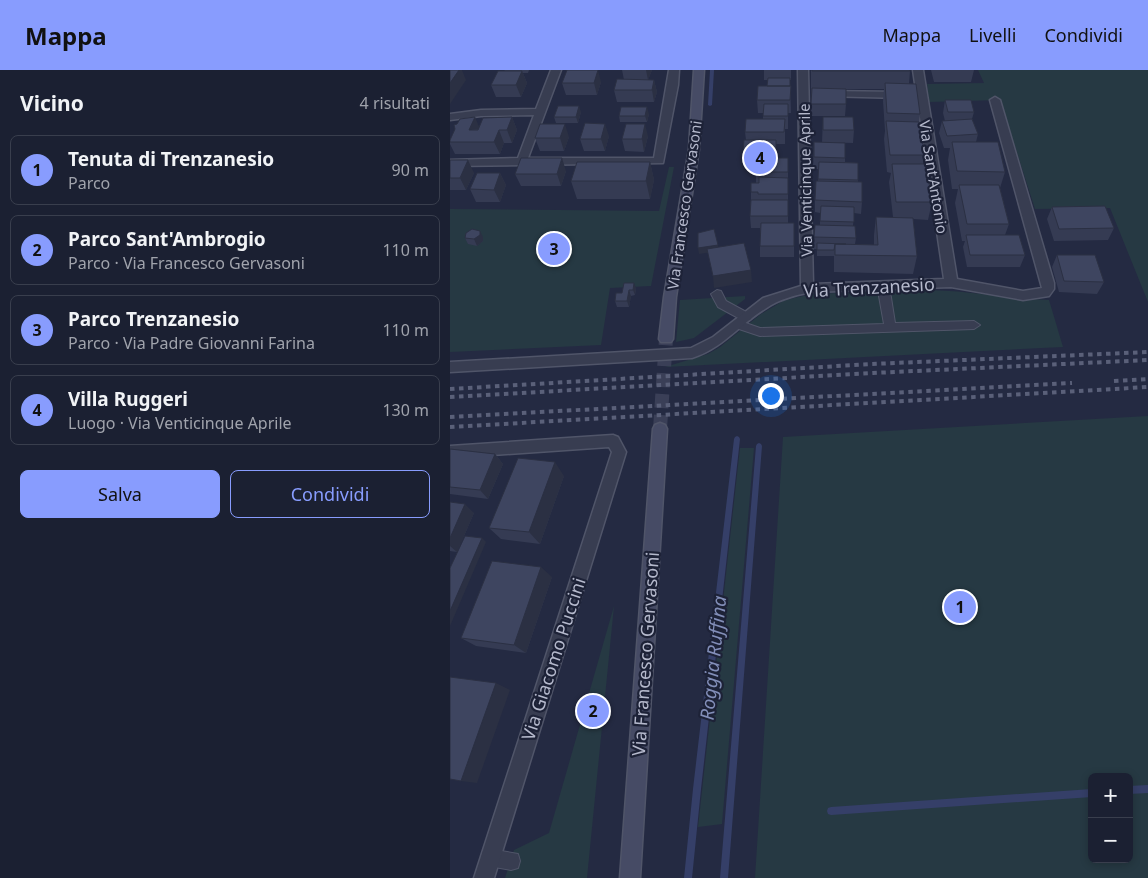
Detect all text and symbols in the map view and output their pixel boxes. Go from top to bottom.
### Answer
text: Mappa [25,19,107,52]
text: Mappa [882,23,941,47]
text: Livelli [969,23,1016,47]
text: Condividi [1044,23,1123,47]
text: Vicino [20,89,84,117]
text: 4 risultati [360,92,430,114]
street label: Via Venticinque Aprile [794,103,816,257]
street label: Via Francesco Gervasoni [662,119,706,291]
street label: Via Sant'Antonio [915,119,953,235]
pin: 4 [744,139,776,177]
text: Tenuta di Trenzanesio [68,146,274,172]
text: 1 [32,159,42,181]
text: 90 m [392,159,429,181]
text: Parco [68,172,110,194]
text: Parco Sant'Ambrogio [68,226,266,252]
pin: 3 [538,230,570,268]
text: 2 [32,239,42,261]
text: 110 m [382,239,429,261]
text: Parco · Via Francesco Gervasoni [68,252,305,274]
street label: Via Trenzanesio [803,272,935,302]
text: Parco Trenzanesio [68,306,239,332]
text: 3 [32,319,42,341]
text: 110 m [382,319,429,341]
text: Parco · Via Padre Giovanni Farina [68,332,315,354]
your location [758,383,784,409]
text: Villa Ruggeri [68,386,188,412]
text: 4 [32,399,42,421]
text: 130 m [382,399,429,421]
text: Luogo · Via Venticinque Aprile [68,412,292,434]
button: Salva [20,470,220,518]
button: Condividi [230,470,430,518]
street label: Via Francesco Gervasoni [626,551,664,757]
street label: Via Giacomo Puccini [515,575,591,743]
pin: 1 [944,588,976,626]
water label: Roggia Ruffina [694,594,732,721]
pin: 2 [577,692,609,730]
map controls [1088,773,1133,863]
button: + [1088,773,1133,818]
button: − [1088,818,1133,863]

